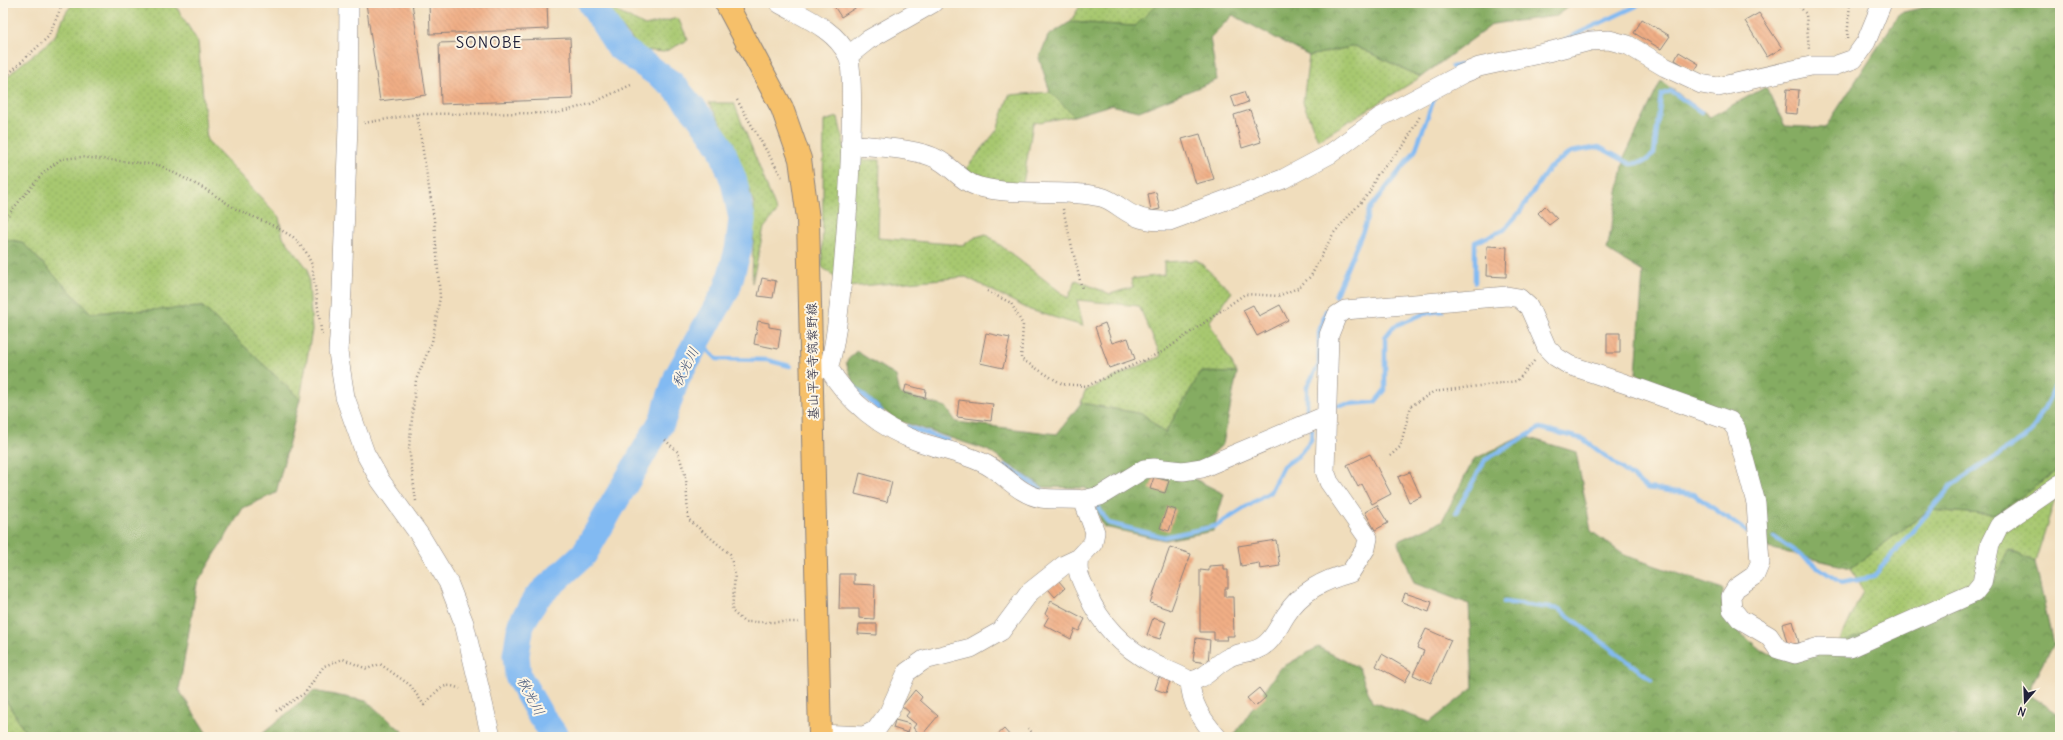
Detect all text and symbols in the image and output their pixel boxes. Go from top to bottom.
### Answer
district label: SONOBE [456,33,522,52]
street label: 基山平等寺筑紫野線 [803,301,822,420]
water label: 秋光川 [667,344,703,390]
water label: 秋光川 [513,673,549,719]
north arrow [2005,682,2045,722]
text: N [2016,704,2028,719]

